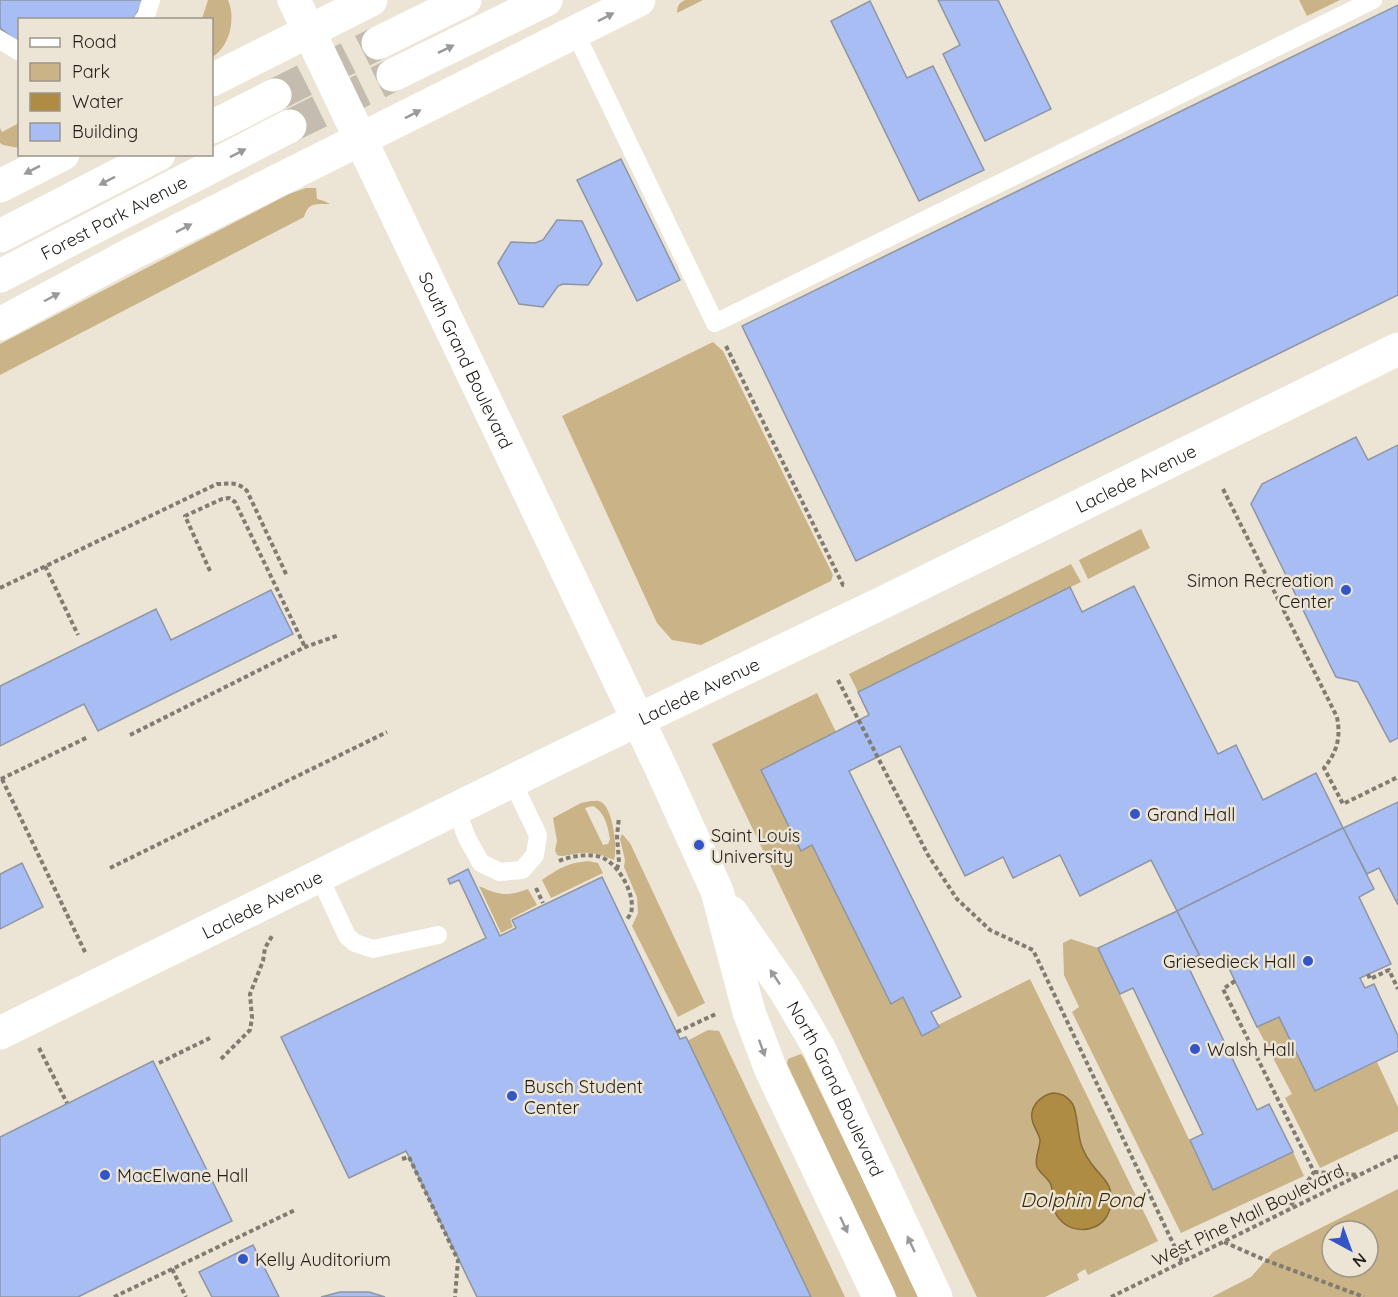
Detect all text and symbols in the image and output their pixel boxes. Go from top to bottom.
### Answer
one-way arrow [597,12,614,21]
legend [18,18,213,156]
text: Road [72,30,117,53]
one-way arrow [437,45,454,54]
text: Park [72,60,110,83]
text: Water [72,90,123,113]
one-way arrow [404,109,421,119]
text: Building [72,120,138,143]
one-way arrow [230,148,247,158]
one-way arrow [23,166,40,175]
street label: Forest Park Avenue [37,170,191,265]
one-way arrow [98,176,115,186]
one-way arrow [175,223,192,233]
street label: South Grand Boulevard [414,268,518,452]
one-way arrow [43,292,60,301]
street label: Laclede Avenue [1072,439,1200,517]
place label: Simon Recreation Center [1187,569,1334,613]
marker: Simon Recreation Center [1339,583,1353,597]
street label: Laclede Avenue [634,652,763,730]
place label: Grand Hall [1147,803,1236,826]
marker: Grand Hall [1128,807,1142,821]
place label: Saint Louis University [711,824,800,868]
marker: Saint Louis University [692,838,706,852]
street label: Laclede Avenue [198,865,326,943]
place label: Griesedieck Hall [1163,950,1296,973]
marker: Griesedieck Hall [1301,954,1315,968]
one-way arrow [770,969,781,985]
street label: North Grand Boulevard [782,997,889,1180]
place label: Walsh Hall [1207,1038,1295,1061]
one-way arrow [758,1039,768,1057]
marker: Walsh Hall [1188,1042,1202,1056]
place label: Busch Student Center [524,1075,643,1119]
marker: Busch Student Center [505,1089,519,1103]
street label: West Pine Mall Boulevard [1148,1159,1348,1271]
place label: MacElwane Hall [117,1164,248,1187]
marker: MacElwane Hall [98,1168,112,1182]
water label: Dolphin Pond [1020,1187,1147,1212]
one-way arrow [840,1216,849,1233]
north arrow [1320,1219,1380,1279]
one-way arrow [906,1236,915,1253]
place label: Kelly Auditorium [255,1248,391,1271]
text: N [1349,1249,1371,1272]
marker: Kelly Auditorium [236,1252,250,1266]

